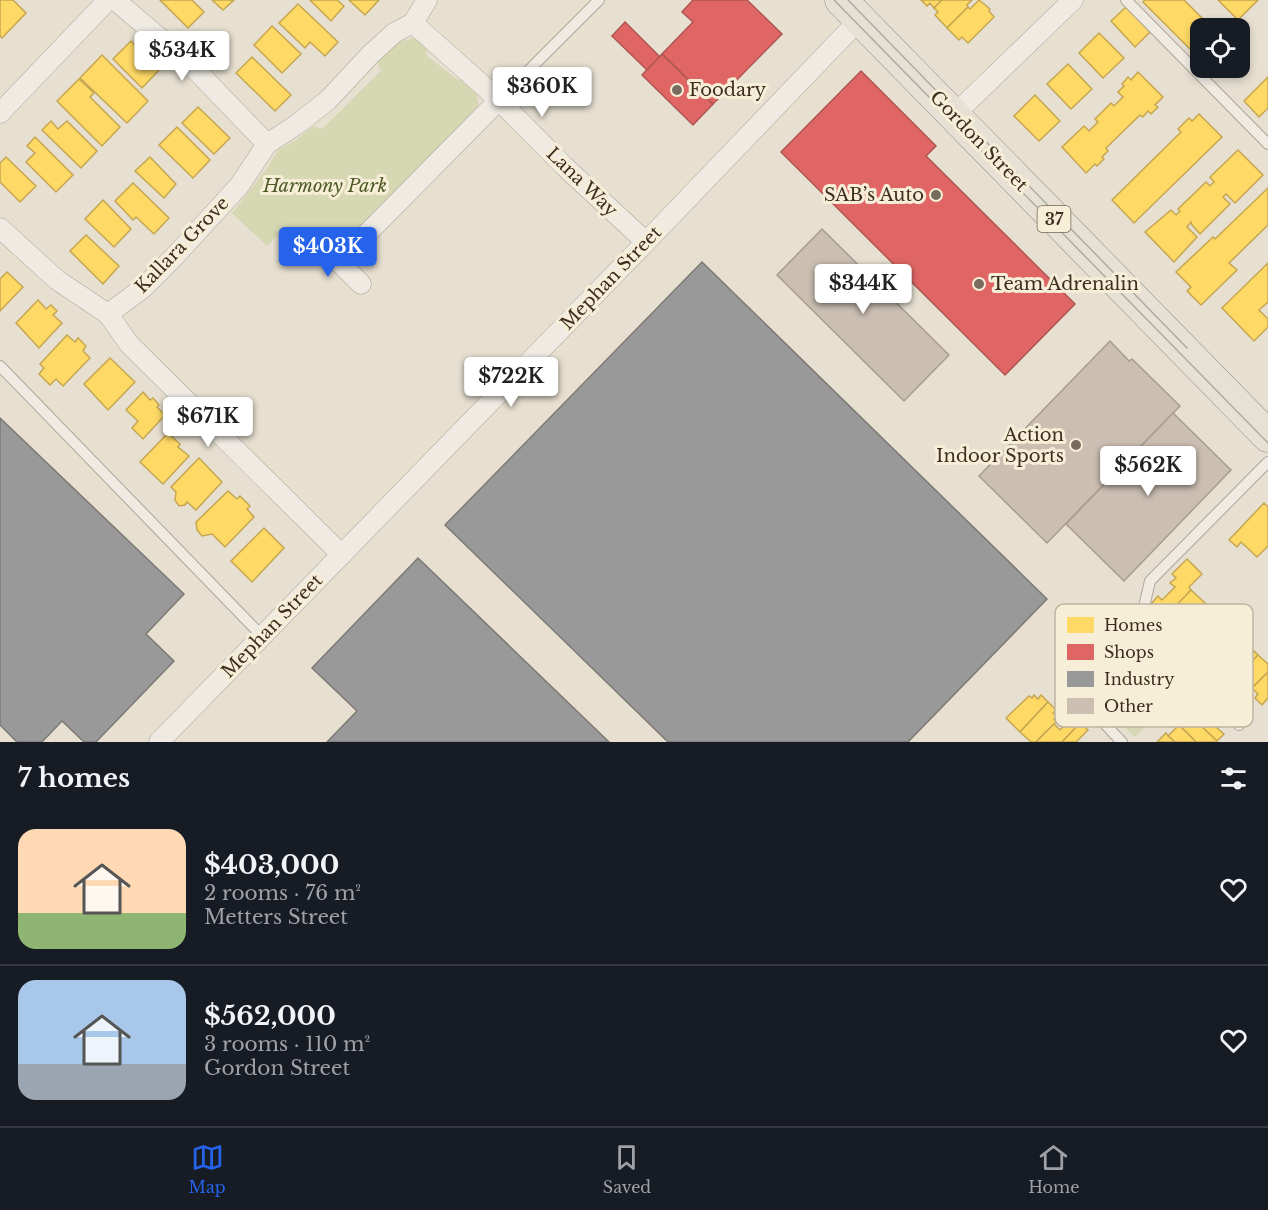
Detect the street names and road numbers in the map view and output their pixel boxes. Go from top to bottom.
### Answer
street label: Gordon Street [925,86,1033,196]
street label: Lana Way [542,143,622,222]
street label: Kallara Grove [130,192,234,298]
road number: 37 [1038,206,1070,232]
street label: Mephan Street [556,221,666,334]
street label: Mephan Street [217,569,327,682]

